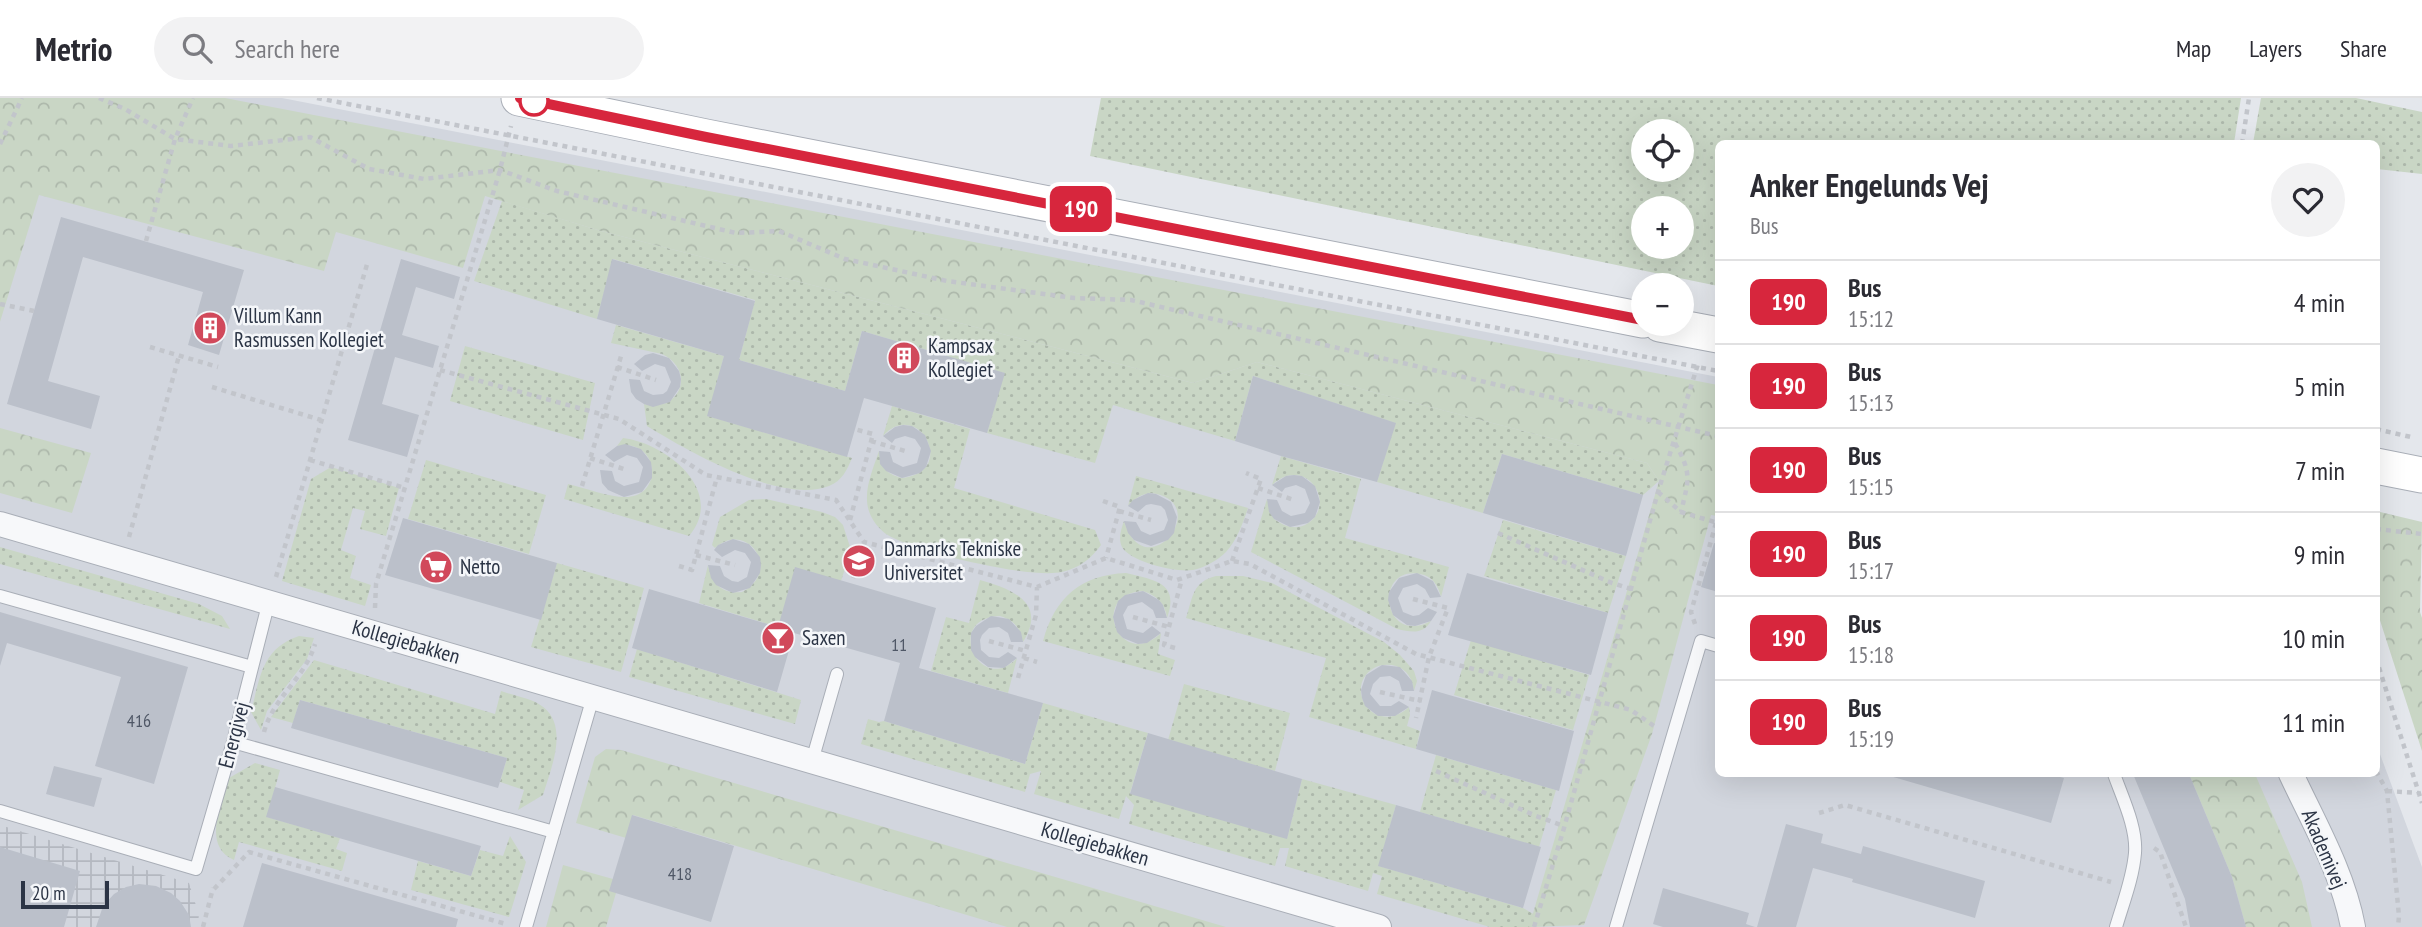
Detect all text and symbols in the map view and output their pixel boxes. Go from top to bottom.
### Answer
search box [154,17,644,80]
text: Metrio [35,27,112,70]
icon: search [178,29,216,67]
text: Search here [234,32,340,65]
text: Map [2176,33,2211,64]
text: Layers [2249,33,2302,64]
text: Share [2340,33,2387,64]
unlabelled marker [519,86,549,116]
map controls [1631,119,1694,336]
button: locate [1631,119,1694,182]
text: Anker Engelunds Vej [1750,163,1989,206]
button: heart [2271,163,2345,237]
line badge: 190 [1041,186,1121,232]
text: 190 [1064,193,1098,224]
button: + [1631,196,1694,259]
text: Bus [1750,211,1779,240]
text: Bus [1848,271,1881,304]
button: − [1631,273,1694,336]
text: 190 [1771,286,1806,317]
text: 4 min [2294,286,2345,319]
place label: Villum Kann Rasmussen Kollegiet [233,302,384,353]
text: 15:12 [1848,304,1894,333]
building icon: Villum Kann Rasmussen Kollegiet [191,309,229,347]
place label: Kampsax Kollegiet [928,332,994,383]
building icon: Kampsax Kollegiet [885,339,923,377]
text: Bus [1848,355,1881,388]
text: 190 [1771,370,1806,401]
text: 5 min [2294,370,2345,403]
text: 15:13 [1848,388,1894,417]
text: Bus [1848,439,1881,472]
text: 190 [1771,454,1806,485]
text: 7 min [2295,454,2345,487]
text: 15:15 [1848,472,1894,501]
text: Bus [1848,523,1881,556]
place label: Danmarks Tekniske Universitet [884,535,1021,586]
text: 190 [1771,538,1806,569]
text: 9 min [2294,538,2345,571]
school or university icon: Danmarks Tekniske Universitet [840,542,878,580]
supermarket icon: Netto [417,548,455,586]
place label: Netto [460,553,500,580]
text: 15:17 [1848,556,1894,585]
text: Bus [1848,607,1881,640]
street label: Kollegiebakken [349,613,463,670]
bar icon: Saxen [759,619,797,657]
text: 190 [1771,622,1806,653]
text: 10 min [2282,622,2345,655]
place label: Saxen [802,624,846,651]
house number: 11 [891,633,907,656]
text: 15:18 [1848,640,1894,669]
text: Bus [1848,691,1881,724]
street label: Energivej [212,699,255,771]
text: 190 [1771,706,1806,737]
text: 11 min [2282,706,2345,739]
house number: 416 [127,709,151,732]
text: 15:19 [1848,724,1894,753]
street label: Akademivej [2296,805,2353,893]
street label: Kollegiebakken [1038,815,1152,872]
house number: 418 [668,862,692,885]
scale bar [21,878,108,910]
text: 20 m [32,881,66,905]

